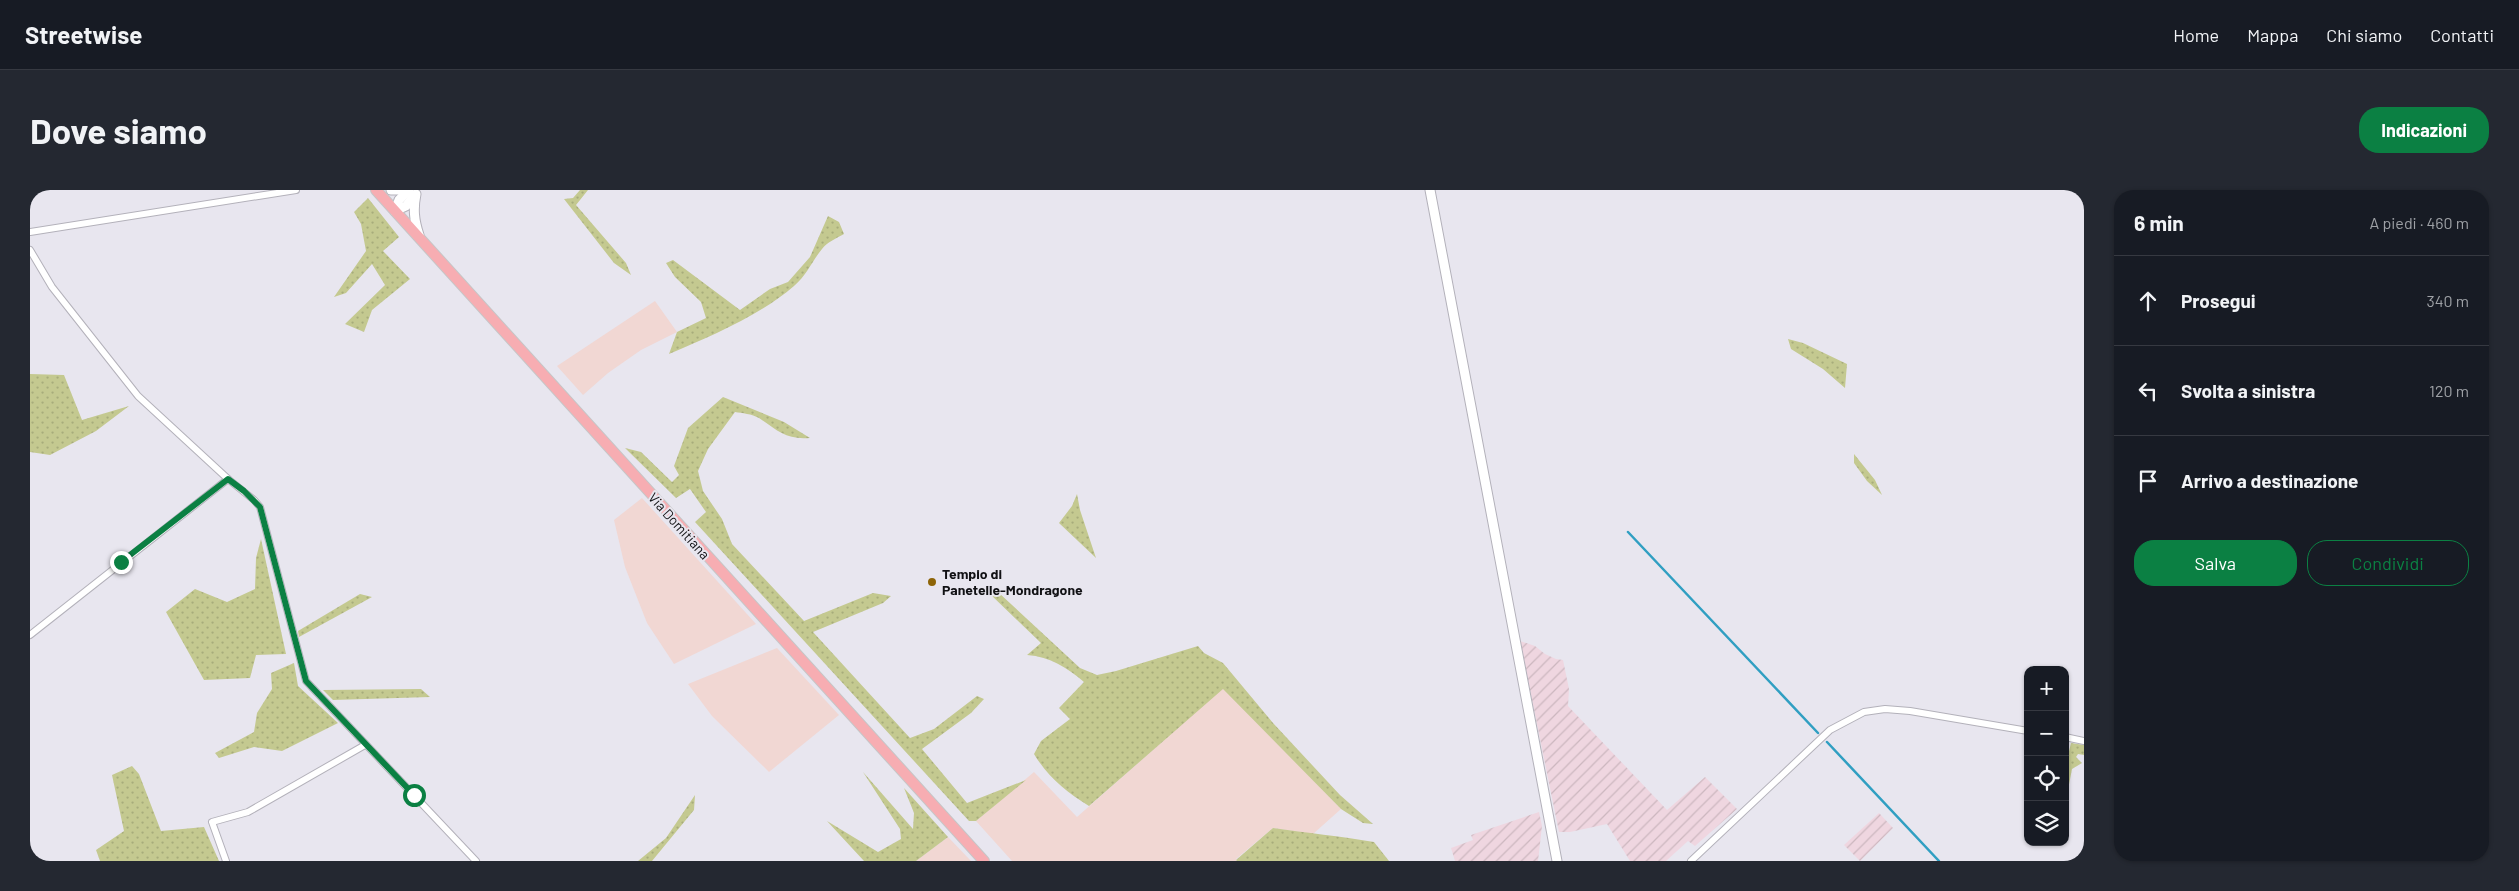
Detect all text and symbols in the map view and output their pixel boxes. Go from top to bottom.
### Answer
text: Streetwise [25,20,142,49]
text: Home [2173,24,2219,46]
text: Mappa [2247,24,2298,46]
text: Chi siamo [2326,24,2402,46]
text: Contatti [2430,24,2494,46]
button: Indicazioni [2359,107,2489,153]
text: Dove siamo [30,109,207,151]
text: 6 min [2134,210,2184,235]
text: A piedi · 460 m [2370,213,2469,232]
icon: ahead [2134,287,2162,315]
text: Prosegui [2181,289,2256,312]
text: 340 m [2426,291,2469,310]
icon: left [2134,377,2162,405]
text: Svolta a sinistra [2181,379,2315,402]
text: 120 m [2429,381,2469,400]
icon: arrive [2134,467,2162,495]
text: Arrivo a destinazione [2181,469,2359,492]
street label: Via Domitiana [645,489,714,562]
button: Salva [2134,540,2297,586]
button: Condividi [2307,540,2469,586]
route end [110,551,133,574]
place label: Tempio di Panetelle-Mondragone [942,565,1083,598]
marker: Tempio di Panetelle-Mondragone [926,576,938,588]
map controls [2024,666,2069,846]
button: + [2024,666,2069,711]
button: − [2024,711,2069,756]
button: locate [2024,756,2069,801]
route start [403,784,426,807]
button: layers [2024,801,2069,846]

